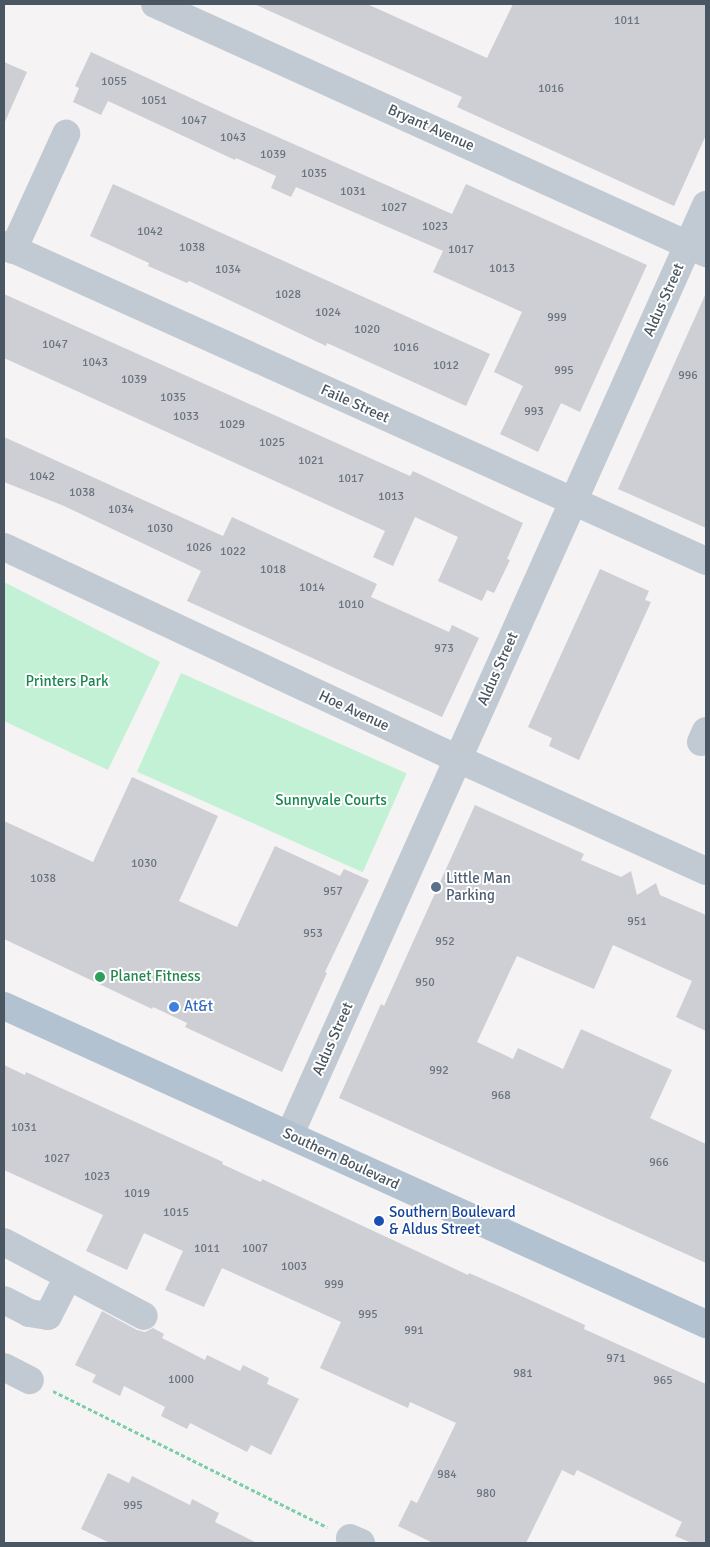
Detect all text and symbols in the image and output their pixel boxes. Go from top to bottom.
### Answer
house number: 1011 [614,14,640,28]
house number: 1055 [101,75,127,89]
house number: 1016 [538,82,564,96]
house number: 1051 [141,94,167,108]
street label: Bryant Avenue [385,101,477,155]
house number: 1047 [181,114,207,128]
house number: 1043 [220,131,246,145]
house number: 1039 [260,148,286,162]
house number: 1035 [301,167,327,181]
house number: 1031 [340,185,366,199]
house number: 1027 [381,201,407,215]
house number: 1023 [422,220,448,234]
house number: 1042 [137,225,163,239]
house number: 1038 [179,241,205,255]
house number: 1017 [448,243,474,257]
street label: Aldus Street [640,261,688,339]
house number: 1013 [489,262,515,276]
house number: 1034 [215,263,241,277]
house number: 1028 [275,288,301,302]
house number: 1024 [315,306,341,320]
house number: 999 [547,311,567,325]
house number: 1020 [354,323,380,337]
house number: 1047 [42,338,68,352]
house number: 1016 [393,341,419,355]
house number: 1043 [82,356,108,370]
house number: 1012 [433,359,459,373]
house number: 995 [554,364,574,378]
house number: 996 [678,369,698,383]
house number: 1039 [121,373,147,387]
street label: Faile Street [318,381,392,427]
house number: 1035 [160,391,186,405]
house number: 993 [524,405,544,419]
house number: 1033 [173,410,199,424]
house number: 1029 [219,418,245,432]
house number: 1025 [259,436,285,450]
house number: 1021 [298,454,324,468]
house number: 1042 [29,470,55,484]
house number: 1017 [338,472,364,486]
house number: 1038 [69,486,95,500]
house number: 1013 [378,490,404,504]
house number: 1034 [108,503,134,517]
house number: 1030 [147,522,173,536]
house number: 1026 [186,541,212,555]
house number: 1022 [220,545,246,559]
house number: 1018 [260,563,286,577]
house number: 1014 [299,581,325,595]
house number: 1010 [338,598,364,612]
street label: Aldus Street [474,630,522,708]
house number: 973 [434,642,454,656]
park label: Printers Park [25,673,109,691]
street label: Hoe Avenue [316,687,392,735]
park label: Sunnyvale Courts [275,792,387,810]
house number: 1030 [131,857,157,871]
place label: Little Man Parking [446,869,511,904]
house number: 1038 [30,872,56,886]
marker: Little Man Parking [430,881,442,893]
house number: 957 [323,885,343,899]
house number: 951 [627,915,647,929]
house number: 953 [303,927,323,941]
house number: 952 [435,935,455,949]
place label: Planet Fitness [110,968,201,986]
marker: Planet Fitness [94,971,106,983]
house number: 950 [415,976,435,990]
place label: At&t [184,998,213,1016]
street label: Aldus Street [309,1000,357,1078]
marker: At&t [168,1001,180,1013]
house number: 992 [429,1064,449,1078]
house number: 968 [491,1089,511,1103]
house number: 1031 [11,1121,37,1135]
street label: Southern Boulevard [280,1124,402,1194]
house number: 1027 [44,1152,70,1166]
house number: 966 [649,1156,669,1170]
house number: 1023 [84,1170,110,1184]
house number: 1019 [124,1187,150,1201]
place label: Southern Boulevard & Aldus Street [389,1203,516,1238]
house number: 1015 [163,1206,189,1220]
marker: Southern Boulevard & Aldus Street [373,1215,385,1227]
house number: 1011 [194,1242,220,1256]
house number: 1007 [242,1242,268,1256]
house number: 1003 [281,1260,307,1274]
house number: 999 [324,1278,344,1292]
house number: 995 [358,1308,378,1322]
house number: 991 [404,1324,424,1338]
house number: 971 [606,1352,626,1366]
house number: 981 [513,1367,533,1381]
house number: 1000 [168,1373,194,1387]
house number: 965 [653,1374,673,1388]
house number: 984 [437,1468,457,1482]
house number: 980 [476,1487,496,1501]
house number: 995 [123,1499,143,1513]

